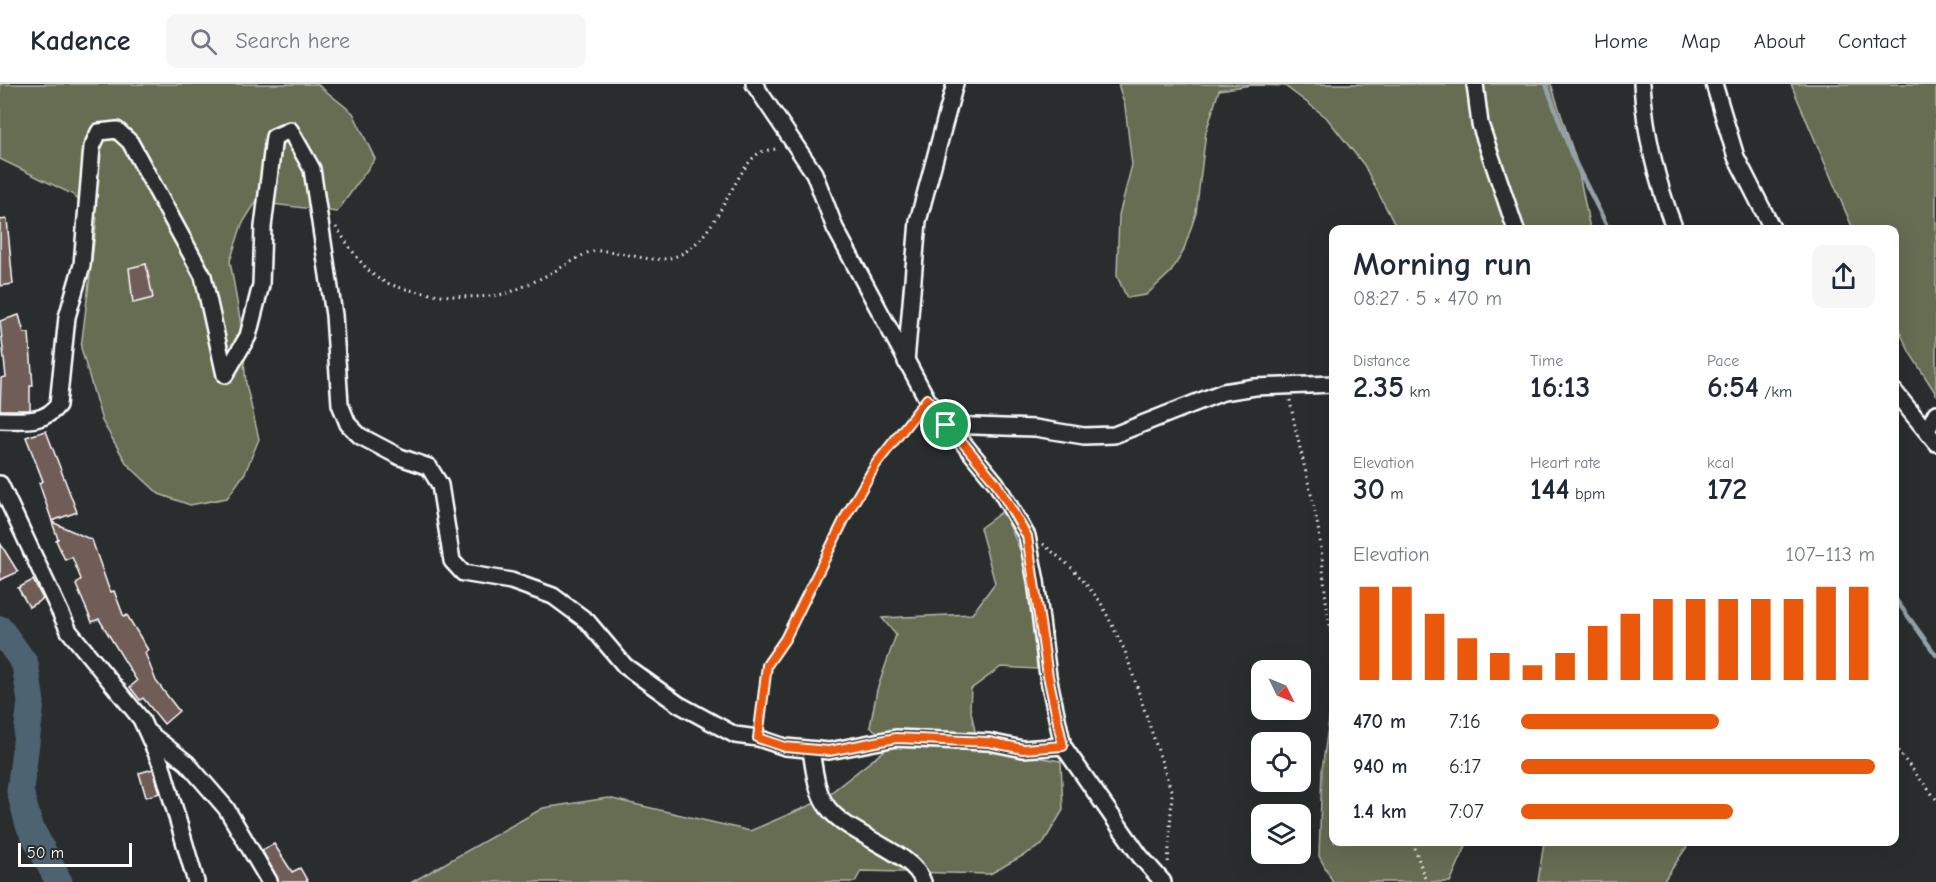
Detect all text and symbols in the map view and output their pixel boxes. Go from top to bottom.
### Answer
search box [166,14,586,68]
text: Kadence [30,25,130,57]
icon: search [187,25,220,58]
text: Search here [235,28,350,54]
text: Home [1594,29,1648,53]
text: Map [1681,29,1721,53]
text: About [1754,29,1805,53]
text: Contact [1838,29,1906,53]
text: Morning run [1353,245,1532,283]
button: share [1812,245,1875,308]
text: 08:27 · 5 × 470 m [1353,287,1502,310]
text: Distance [1353,352,1410,370]
text: Time [1530,352,1563,370]
text: Pace [1707,352,1739,370]
text: 2.35 [1353,370,1404,405]
text: 16:13 [1530,370,1590,405]
text: 6:54 [1707,370,1759,405]
text: km [1404,383,1430,401]
text: /km [1759,383,1792,401]
pin [920,399,971,450]
icon: arrive [929,408,962,441]
text: Elevation [1353,454,1414,472]
text: Heart rate [1530,454,1601,472]
text: kcal [1707,454,1734,472]
text: 30 [1353,472,1385,507]
text: 144 [1530,472,1570,507]
text: 172 [1707,472,1747,507]
text: m [1385,485,1404,503]
text: bpm [1570,485,1605,503]
text: Elevation [1353,543,1430,566]
text: 107–113 m [1786,543,1875,566]
north arrow [1251,660,1311,720]
map controls [1251,660,1311,864]
text: 470 m [1353,710,1406,733]
text: 7:16 [1449,710,1481,733]
button: locate [1251,732,1311,792]
text: 940 m [1353,755,1407,778]
text: 6:17 [1449,755,1481,778]
text: 1.4 km [1353,800,1407,823]
text: 7:07 [1449,800,1484,823]
button: layers [1251,804,1311,864]
scale bar [18,840,132,868]
text: 50 m [27,844,64,862]

